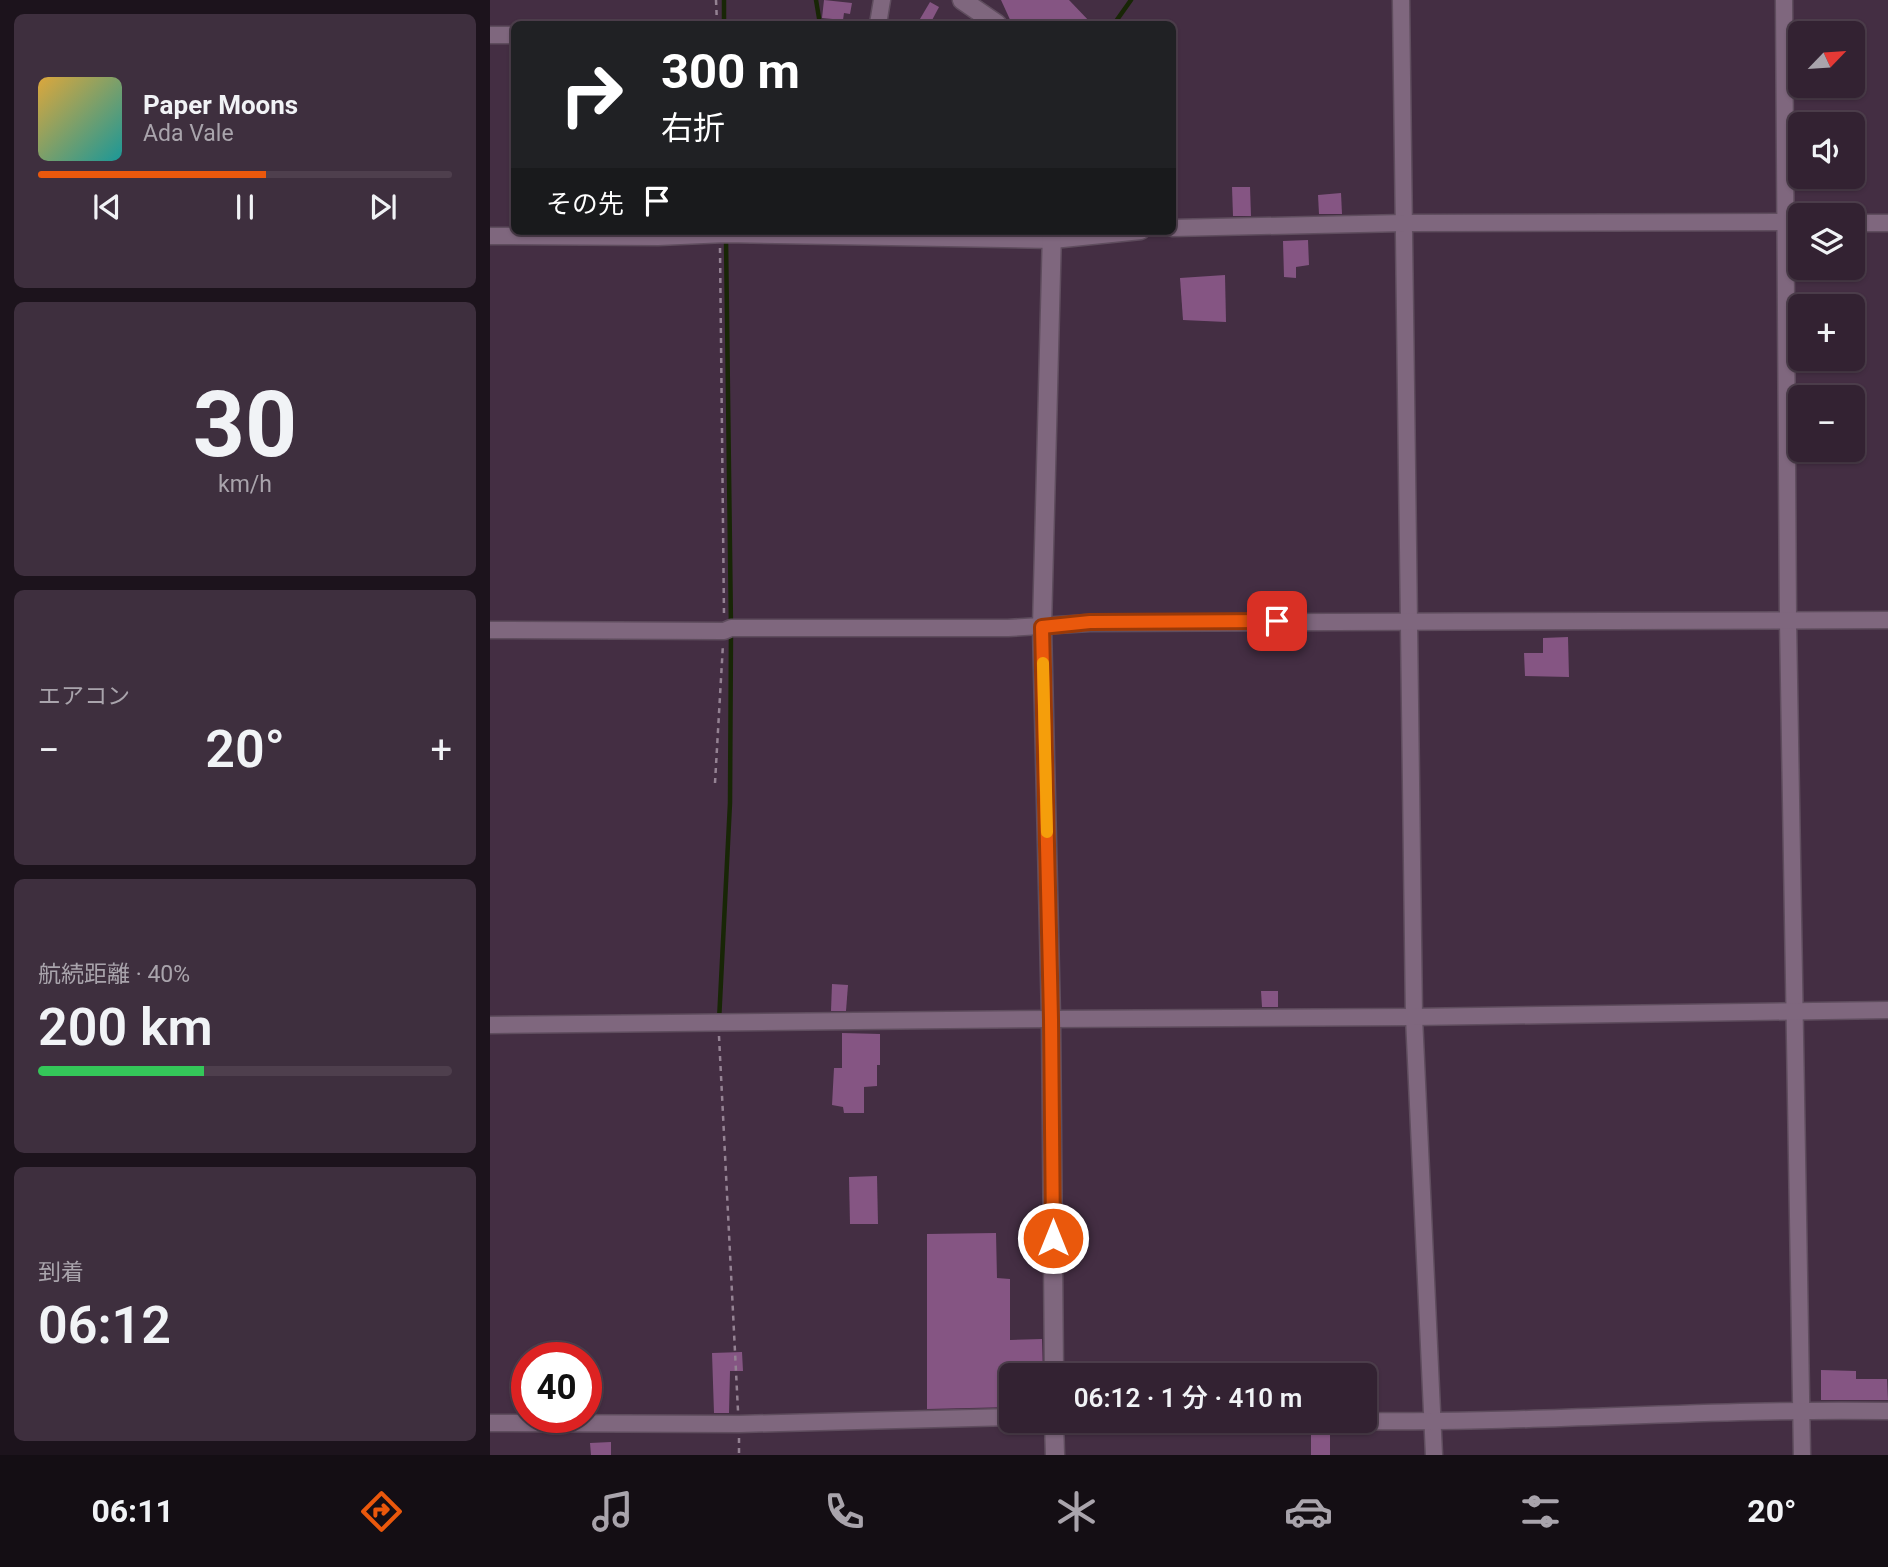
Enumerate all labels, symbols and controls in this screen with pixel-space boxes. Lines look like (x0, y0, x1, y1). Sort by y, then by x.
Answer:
north arrow (1788, 21, 1866, 98)
map controls (1788, 21, 1865, 462)
text: 300 m (661, 43, 800, 100)
icon: right (546, 49, 637, 140)
text: Paper Moons (143, 90, 298, 120)
text: 右折 (661, 109, 725, 147)
button: sound (1788, 112, 1865, 189)
text: Ada Vale (143, 120, 234, 147)
icon: arrive (638, 182, 676, 220)
icon: previous (88, 188, 126, 226)
icon: pause (226, 188, 264, 226)
icon: next (364, 188, 402, 226)
text: その先 (546, 189, 624, 219)
button: layers (1788, 203, 1865, 280)
button: + (1788, 294, 1865, 371)
text: 30 (193, 372, 297, 478)
button: − (1788, 385, 1865, 462)
text: km/h (218, 471, 272, 498)
pin (1247, 591, 1307, 651)
icon: arrive (1258, 602, 1296, 640)
text: エアコン (38, 683, 130, 710)
text: 20° (205, 719, 285, 780)
text: − (38, 728, 60, 772)
text: + (430, 728, 452, 772)
text: 航続距離 · 40% (38, 961, 190, 988)
text: 200 km (38, 997, 213, 1058)
position arrow (1016, 1201, 1090, 1275)
text: 到着 (38, 1259, 84, 1286)
text: 06:12 (38, 1295, 171, 1356)
speed limit sign: 40 (511, 1342, 602, 1433)
text: 06:12 · 1 分 · 410 m (1074, 1383, 1302, 1413)
icon: directions (357, 1487, 406, 1536)
icon: music (588, 1487, 637, 1536)
icon: phone (820, 1487, 869, 1536)
icon: climate (1052, 1487, 1101, 1536)
icon: car (1284, 1487, 1333, 1536)
icon: filters (1516, 1487, 1565, 1536)
text: 06:11 (91, 1492, 174, 1530)
text: 20° (1747, 1492, 1797, 1530)

